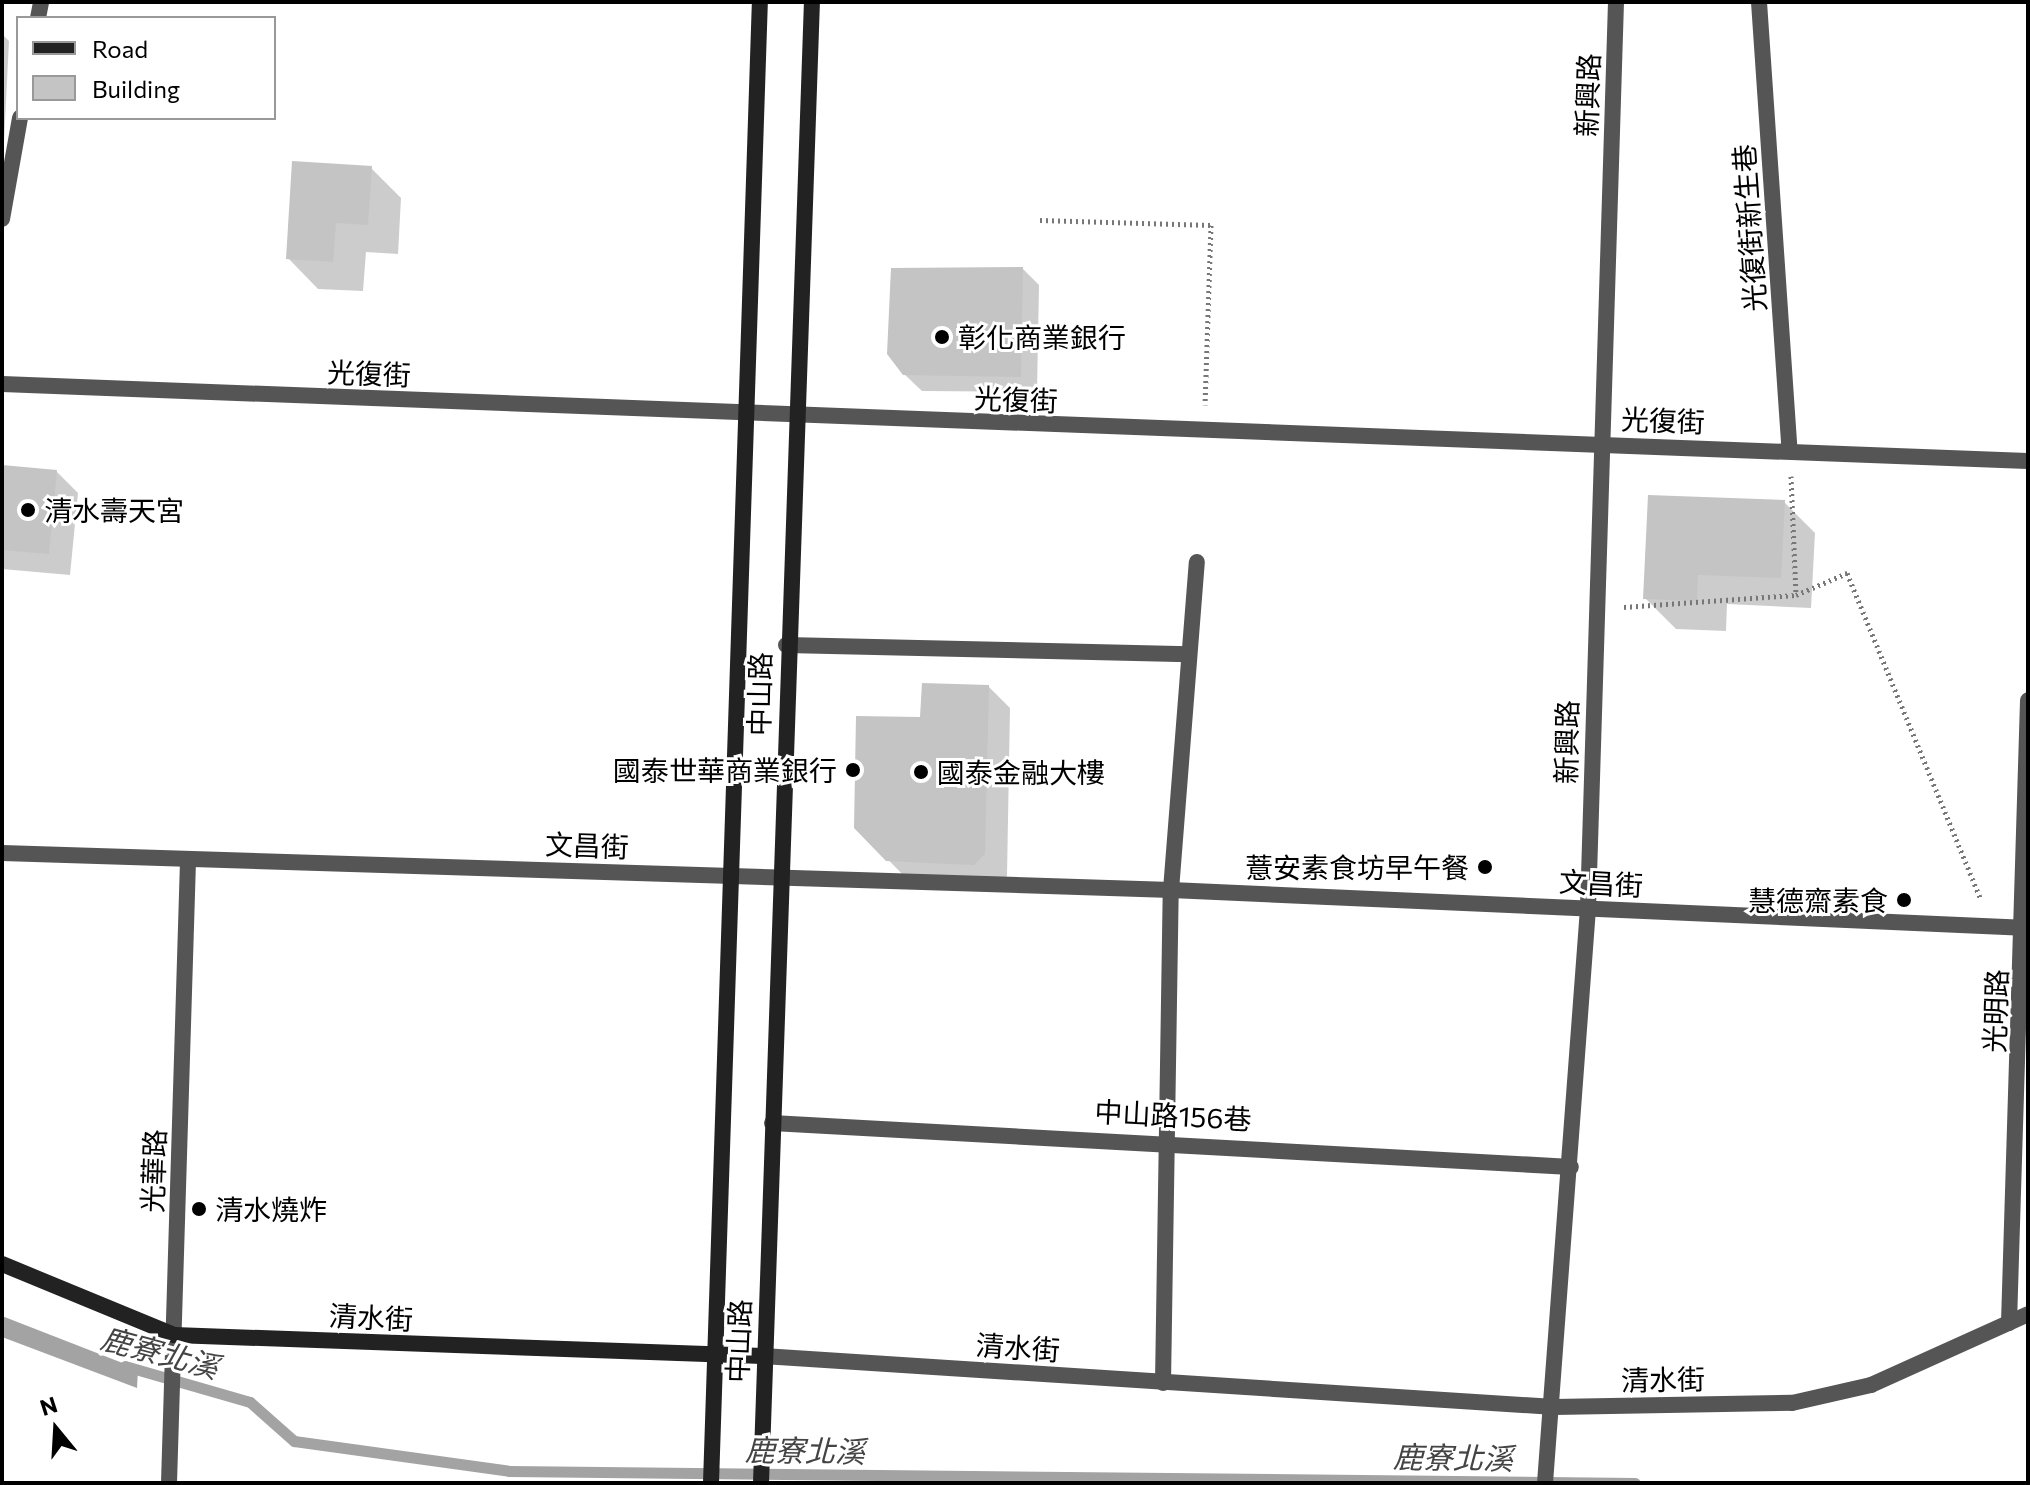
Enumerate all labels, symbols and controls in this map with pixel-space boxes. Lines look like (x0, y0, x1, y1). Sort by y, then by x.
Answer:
legend (16, 16, 276, 120)
text: Road (92, 34, 148, 63)
street label: 新興路 (1569, 52, 1605, 138)
text: Building (92, 74, 180, 103)
street label: 光復街新生巷 (1726, 143, 1772, 313)
place label: 彰化商業銀行 (958, 320, 1126, 354)
marker: 彰化商業銀行 (933, 328, 951, 346)
street label: 光復街 (326, 355, 412, 391)
street label: 光復街 (973, 381, 1059, 417)
street label: 光復街 (1620, 402, 1706, 438)
place label: 清水壽天宮 (44, 493, 184, 527)
marker: 清水壽天宮 (19, 501, 37, 519)
street label: 中山路 (741, 652, 777, 736)
street label: 新興路 (1548, 700, 1584, 784)
place label: 國泰世華商業銀行 (613, 753, 837, 787)
place label: 國泰金融大樓 (937, 755, 1105, 789)
marker: 國泰世華商業銀行 (844, 761, 862, 779)
marker: 國泰金融大樓 (912, 763, 930, 781)
street label: 文昌街 (544, 827, 630, 863)
place label: 薏安素食坊早午餐 (1245, 850, 1469, 884)
marker: 薏安素食坊早午餐 (1476, 858, 1494, 876)
street label: 文昌街 (1558, 864, 1644, 902)
place label: 慧德齋素食 (1748, 883, 1888, 917)
marker: 慧德齋素食 (1895, 891, 1913, 909)
street label: 光明路 (1977, 968, 2013, 1054)
street label: 中山路156巷 (1094, 1094, 1252, 1136)
street label: 光華路 (135, 1128, 171, 1214)
place label: 清水燒炸 (215, 1192, 327, 1226)
marker: 清水燒炸 (190, 1200, 208, 1218)
street label: 清水街 (328, 1298, 414, 1336)
street label: 中山路 (720, 1298, 756, 1384)
water label: 鹿寮北溪 (97, 1319, 223, 1385)
street label: 清水街 (975, 1327, 1061, 1367)
street label: 清水街 (1621, 1361, 1705, 1397)
north arrow (16, 1389, 96, 1469)
text: N (36, 1390, 60, 1421)
water label: 鹿寮北溪 (745, 1431, 865, 1469)
water label: 鹿寮北溪 (1393, 1438, 1513, 1476)

